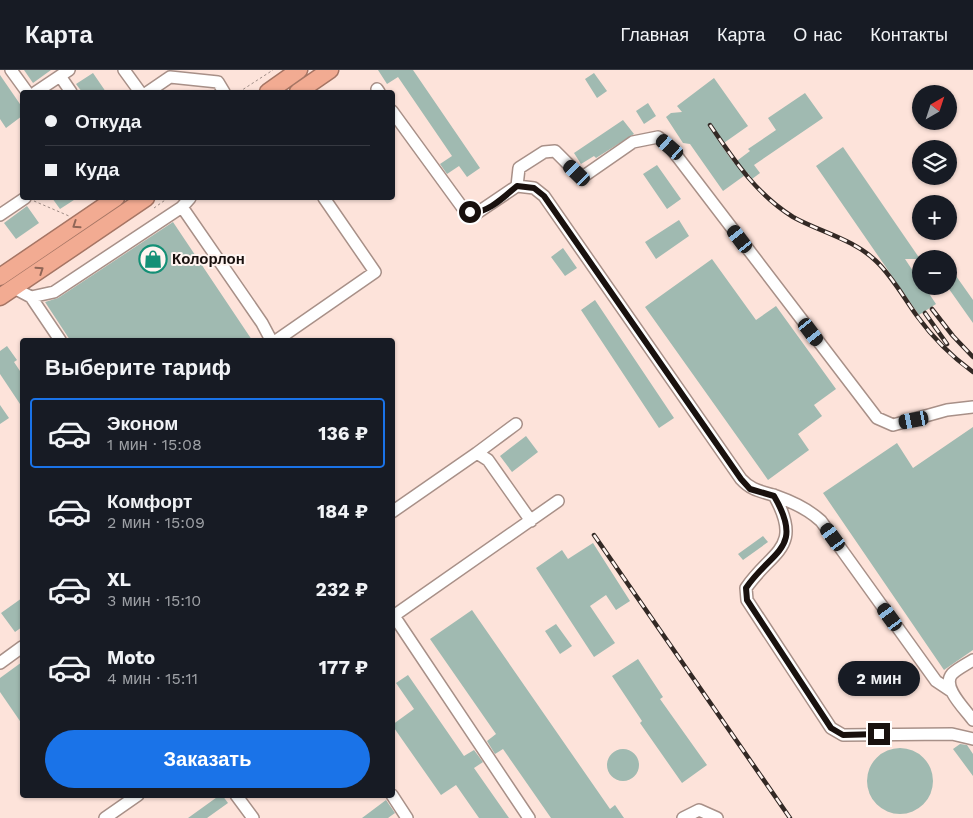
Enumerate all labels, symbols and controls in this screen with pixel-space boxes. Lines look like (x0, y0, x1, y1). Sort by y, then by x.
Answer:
text: Карта (25, 21, 93, 49)
text: Главная (620, 24, 689, 45)
text: Карта (717, 24, 765, 45)
text: О нас (793, 24, 842, 45)
text: Контакты (870, 24, 948, 45)
north arrow (912, 85, 958, 130)
map controls (912, 85, 957, 295)
text: Откуда (75, 110, 141, 133)
car (653, 131, 686, 163)
button: layers (912, 140, 957, 185)
car (560, 157, 593, 189)
text: Куда (75, 158, 119, 181)
button: + (912, 195, 957, 240)
route start (459, 201, 481, 223)
one-way arrow (72, 219, 81, 228)
car (724, 223, 755, 255)
shop icon: Колорлон (138, 244, 168, 274)
place label: Колорлон (172, 250, 245, 268)
button: − (912, 250, 957, 295)
one-way arrow (34, 267, 44, 276)
car (795, 316, 826, 348)
text: Выберите тариф (45, 355, 231, 380)
car (897, 410, 930, 430)
icon: car (47, 411, 92, 456)
text: Эконом (107, 412, 178, 435)
text: 136 ₽ (318, 422, 368, 445)
text: 1 мин · 15:08 (107, 435, 202, 454)
icon: car (47, 489, 92, 534)
text: Комфорт (107, 490, 192, 513)
text: 184 ₽ (317, 500, 368, 523)
text: 2 мин · 15:09 (107, 513, 205, 532)
car (818, 520, 847, 554)
icon: car (47, 567, 92, 612)
text: XL (107, 568, 131, 591)
text: 232 ₽ (316, 578, 368, 601)
text: 3 мин · 15:10 (107, 591, 201, 610)
car (875, 600, 904, 634)
icon: car (47, 645, 92, 690)
text: Moto (107, 646, 155, 669)
text: 177 ₽ (319, 656, 368, 679)
callout: 2 мин (838, 662, 920, 696)
text: 4 мин · 15:11 (107, 669, 198, 688)
text: 2 мин (856, 669, 902, 688)
route end (868, 723, 890, 745)
button: Заказать (45, 730, 370, 788)

